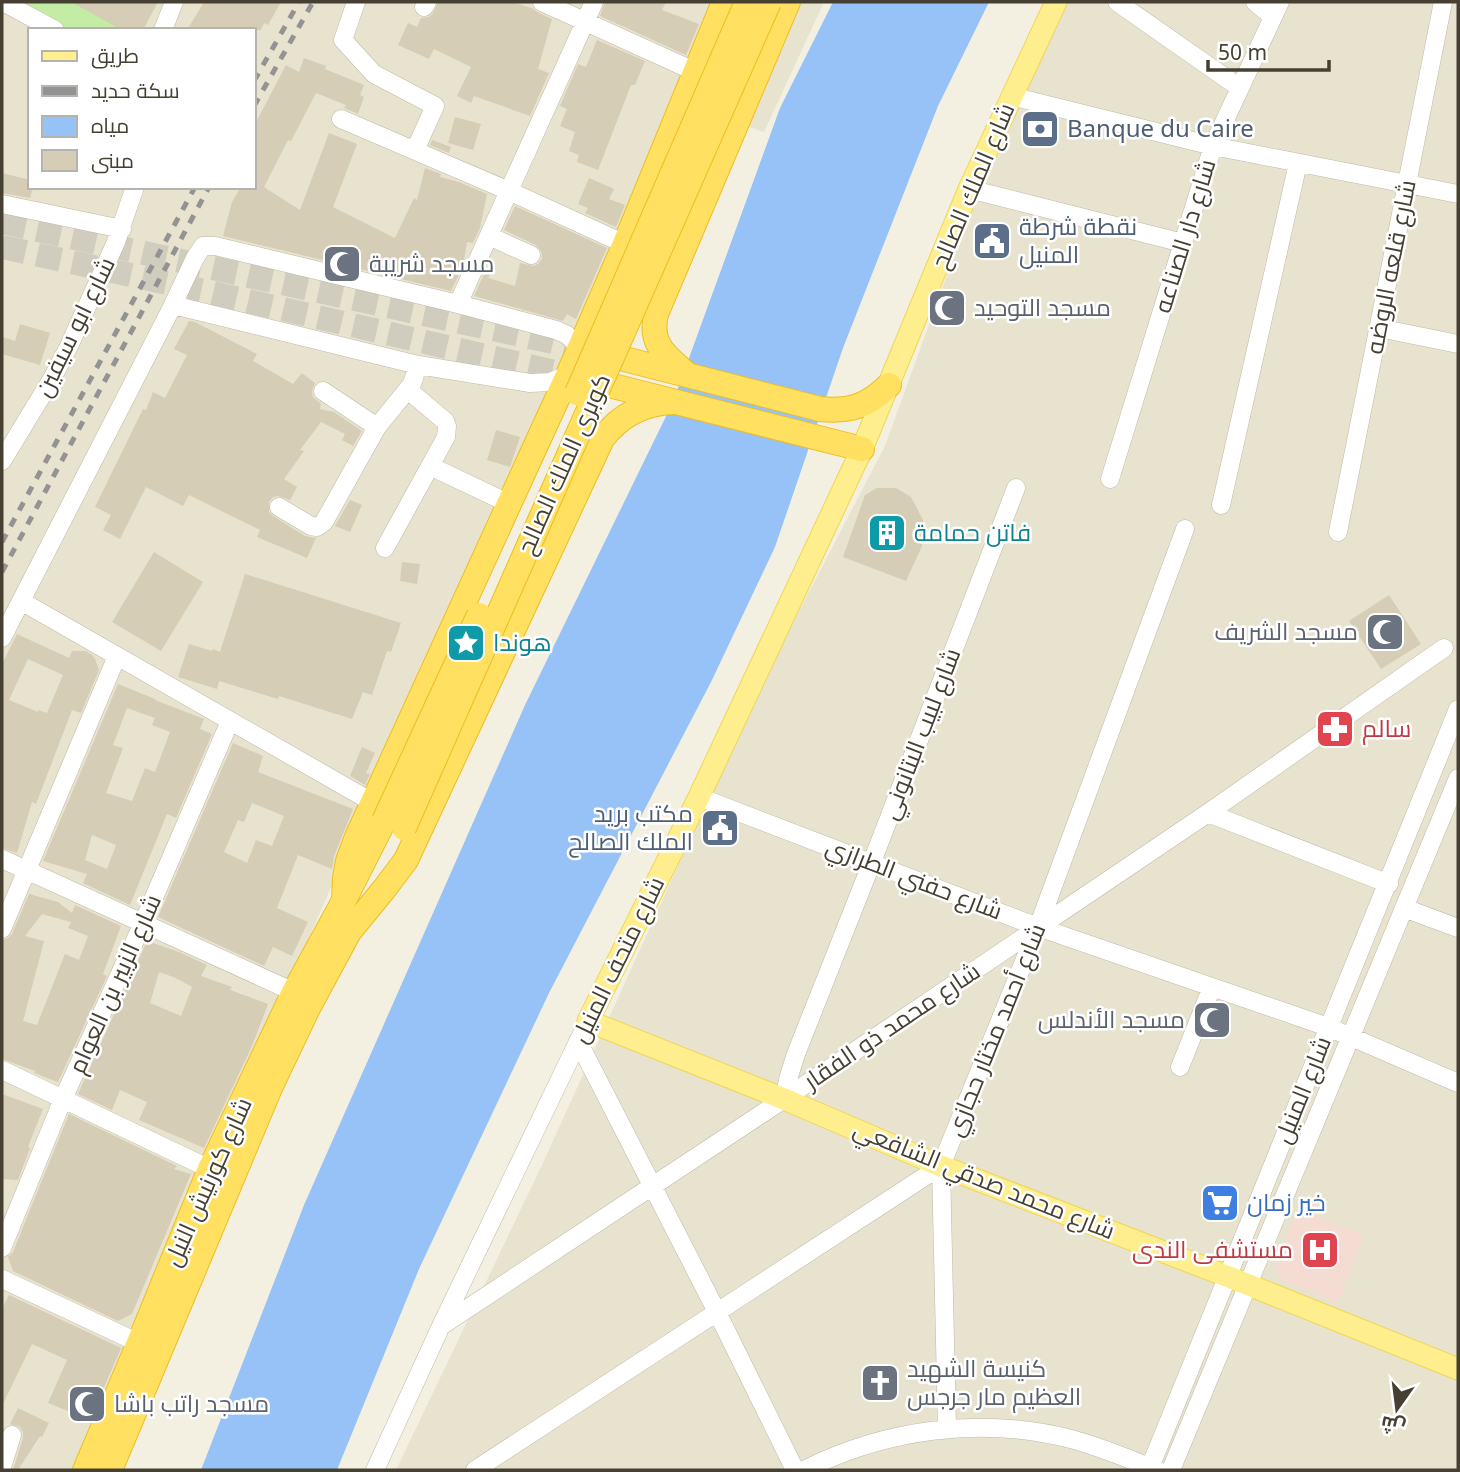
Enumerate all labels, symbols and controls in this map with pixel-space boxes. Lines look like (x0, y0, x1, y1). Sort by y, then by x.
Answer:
legend (28, 28, 256, 189)
scale bar (1208, 28, 1329, 72)
text: 50 m (1218, 38, 1267, 66)
text: طريق (91, 41, 139, 69)
text: سكة حديد (91, 76, 180, 104)
street label: شارع الملك الصالح (922, 97, 1022, 274)
bank icon: Banque du Caire (1019, 108, 1061, 150)
text: مياه (91, 111, 129, 139)
place label: Banque du Caire (1067, 111, 1254, 144)
text: مبنى (91, 146, 134, 174)
street label: شارع دار الصناعه (1145, 155, 1224, 317)
street label: شارع قلعه الروضه (1356, 177, 1424, 357)
place label: نقطة شرطة المنيل (1019, 209, 1137, 270)
public building icon: نقطة شرطة المنيل (971, 220, 1013, 262)
mosque icon: مسجد شريبة (321, 243, 363, 285)
place label: مسجد شريبة (369, 246, 495, 279)
street label: شارع ابو سيفين (26, 251, 123, 402)
mosque icon: مسجد التوحيد (926, 287, 968, 329)
place label: مسجد التوحيد (974, 290, 1111, 323)
street label: كوبرى الملك الصالح (508, 368, 618, 560)
building icon: فاتن حمامة (866, 512, 908, 554)
place label: فاتن حمامة (914, 515, 1031, 548)
mosque icon: مسجد الشريف (1364, 611, 1406, 653)
place label: مسجد الشريف (1214, 614, 1358, 647)
place icon: هوندا (445, 622, 487, 664)
place label: هوندا (493, 625, 552, 658)
street label: شارع لبيب البتانوني (872, 643, 971, 826)
pharmacy icon: سالم (1314, 708, 1356, 750)
place label: سالم (1362, 711, 1411, 745)
place label: مكتب بريد الملك الصالح (568, 796, 693, 858)
public building icon: مكتب بريد الملك الصالح (699, 807, 741, 849)
street label: شارع حفني الطرازي (820, 829, 1008, 930)
street label: شارع متحف المنيل (562, 871, 672, 1049)
street label: شارع الزبير بن العوام (59, 889, 169, 1079)
street label: شارع أحمد مختار حجازي (937, 918, 1055, 1142)
street label: شارع محمد ذو الفقار (795, 954, 986, 1098)
mosque icon: مسجد الأندلس (1191, 999, 1233, 1041)
place label: مسجد الأندلس (1038, 1002, 1185, 1035)
street label: شارع المنيل (1265, 1031, 1339, 1148)
street label: شارع كورنيش النيل (155, 1092, 260, 1271)
street label: شارع محمد صدقي الشافعي (847, 1111, 1120, 1250)
supermarket icon: خير زمان (1199, 1182, 1241, 1224)
place label: خير زمان (1247, 1185, 1326, 1218)
hospital icon: مستشفى الندى (1299, 1229, 1341, 1271)
place label: مستشفى الندى (1132, 1232, 1293, 1265)
place label: كنيسة الشهيد العظيم مار جرجس (907, 1351, 1081, 1413)
church icon: كنيسة الشهيد العظيم مار جرجس (859, 1362, 901, 1404)
north arrow (1362, 1374, 1432, 1444)
mosque icon: مسجد راتب باشا (66, 1383, 108, 1425)
place label: مسجد راتب باشا (114, 1386, 269, 1419)
text: ش (1378, 1410, 1408, 1441)

